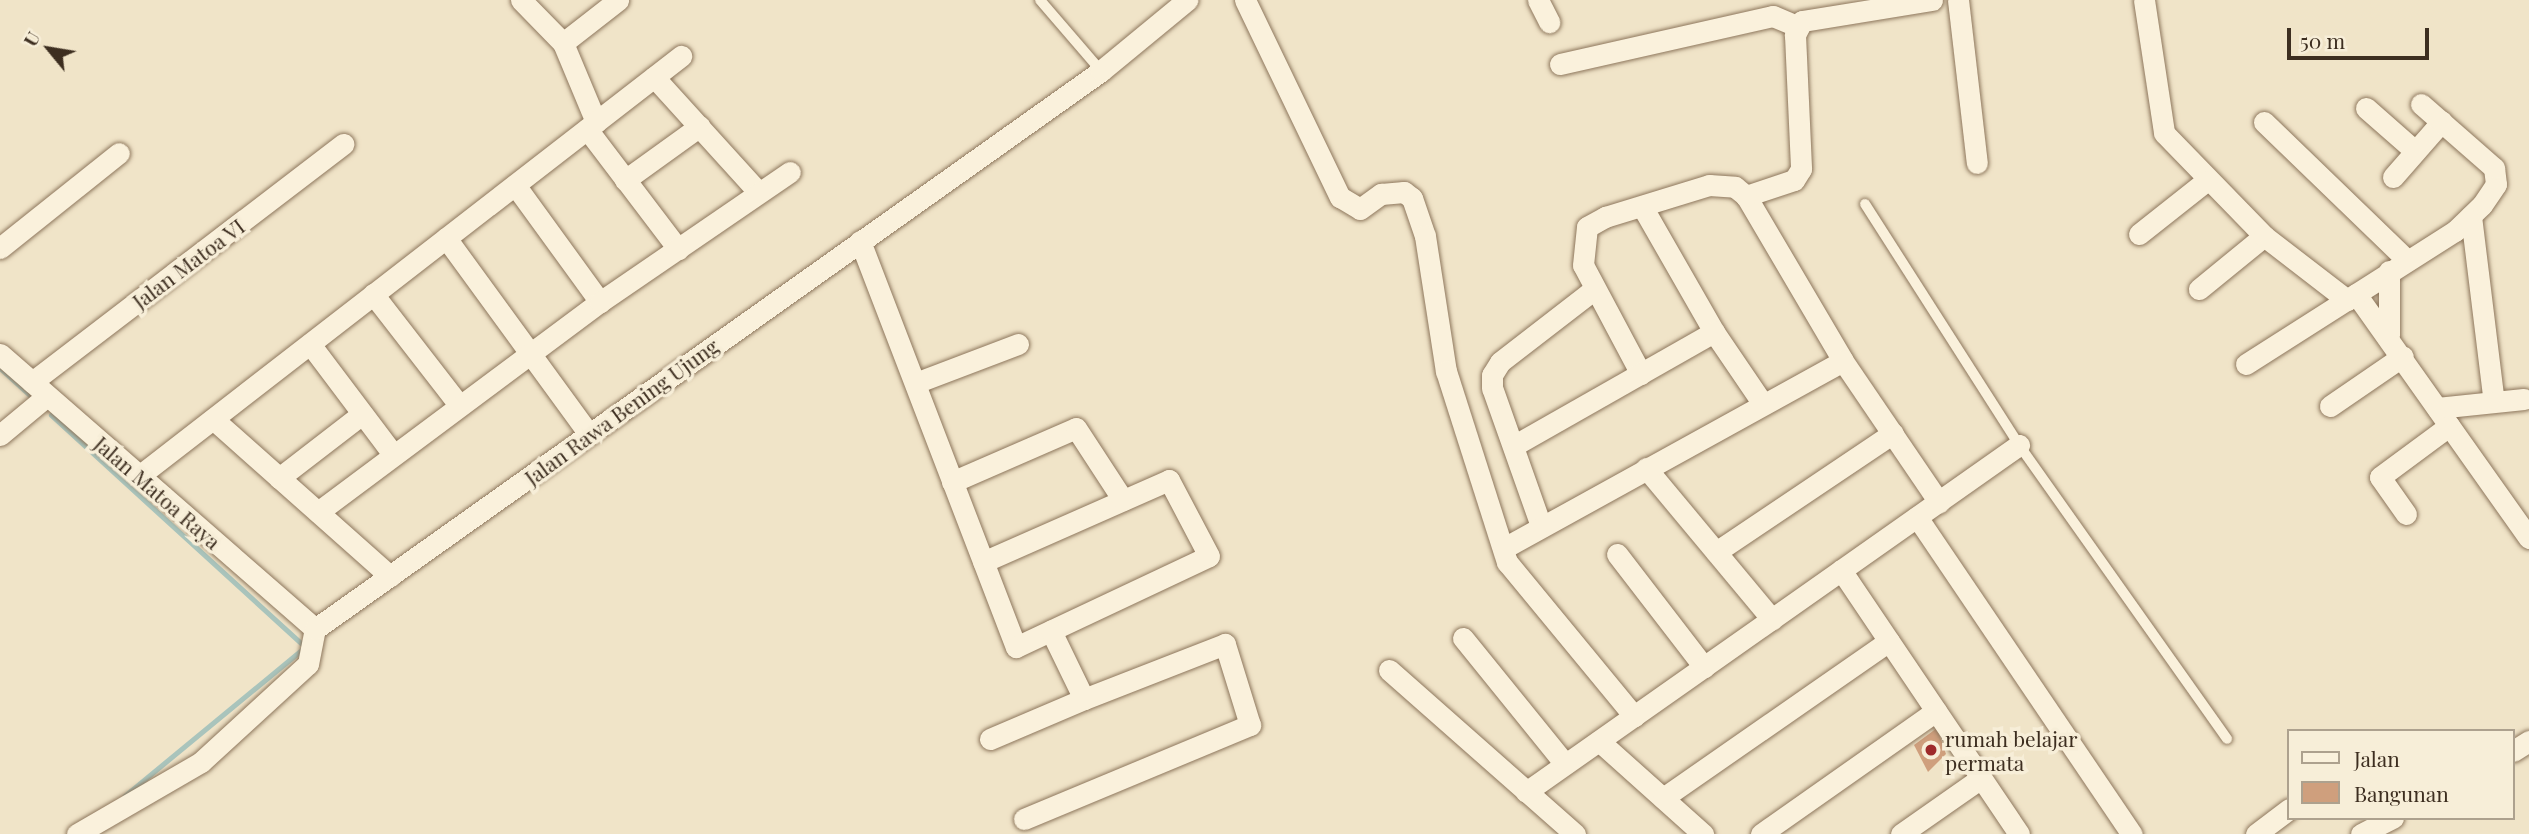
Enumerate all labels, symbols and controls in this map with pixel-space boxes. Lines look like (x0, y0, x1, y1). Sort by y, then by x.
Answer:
north arrow (14, 14, 84, 84)
scale bar (2291, 14, 2433, 58)
text: U (16, 26, 45, 51)
text: 50 m (2300, 26, 2345, 54)
street label: Jalan Matoa VI (127, 212, 249, 314)
street label: Jalan Rawa Bening Ujung (519, 332, 723, 490)
street label: Jalan Matoa Raya (90, 430, 226, 554)
place label: rumah belajar permata (1945, 725, 2078, 775)
legend (2288, 729, 2515, 820)
marker: rumah belajar permata (1923, 742, 1939, 758)
text: Jalan (2354, 744, 2400, 772)
text: Bangunan (2354, 779, 2449, 807)

